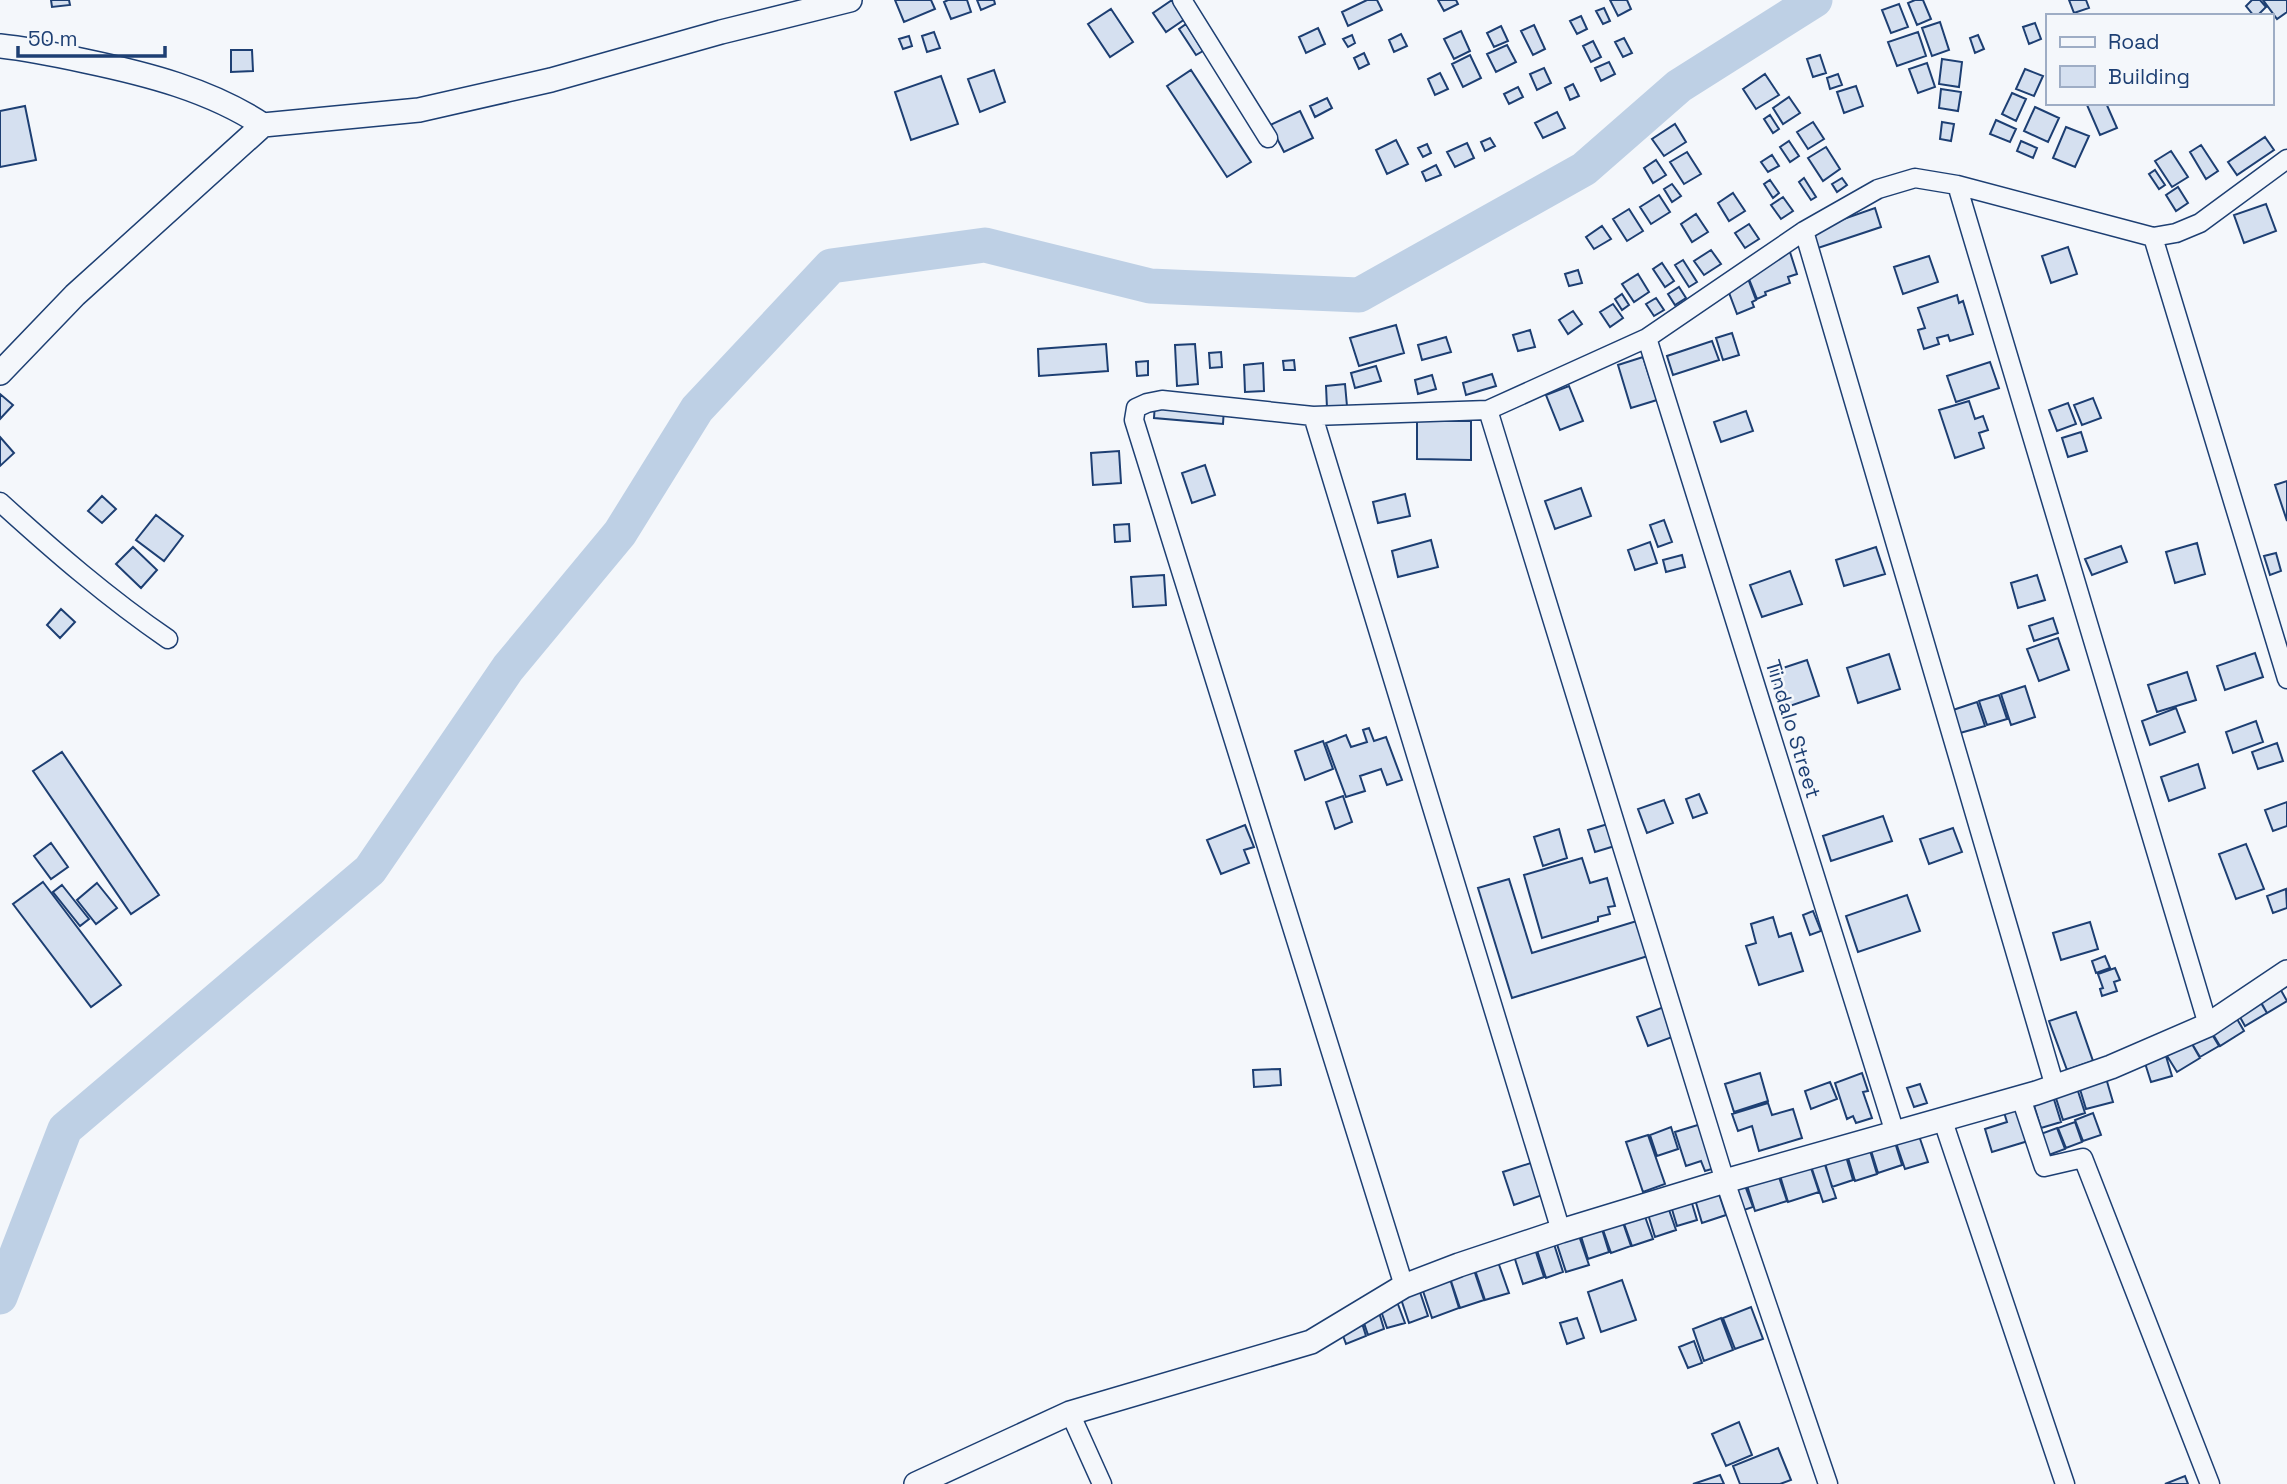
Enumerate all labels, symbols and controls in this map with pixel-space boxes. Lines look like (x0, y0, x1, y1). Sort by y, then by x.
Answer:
scale bar (18, 14, 164, 58)
legend (2046, 14, 2273, 105)
text: 50 m (28, 25, 78, 52)
text: Road (2108, 28, 2160, 55)
text: Building (2108, 63, 2190, 90)
street label: Tindalo Street (1760, 656, 1827, 801)

